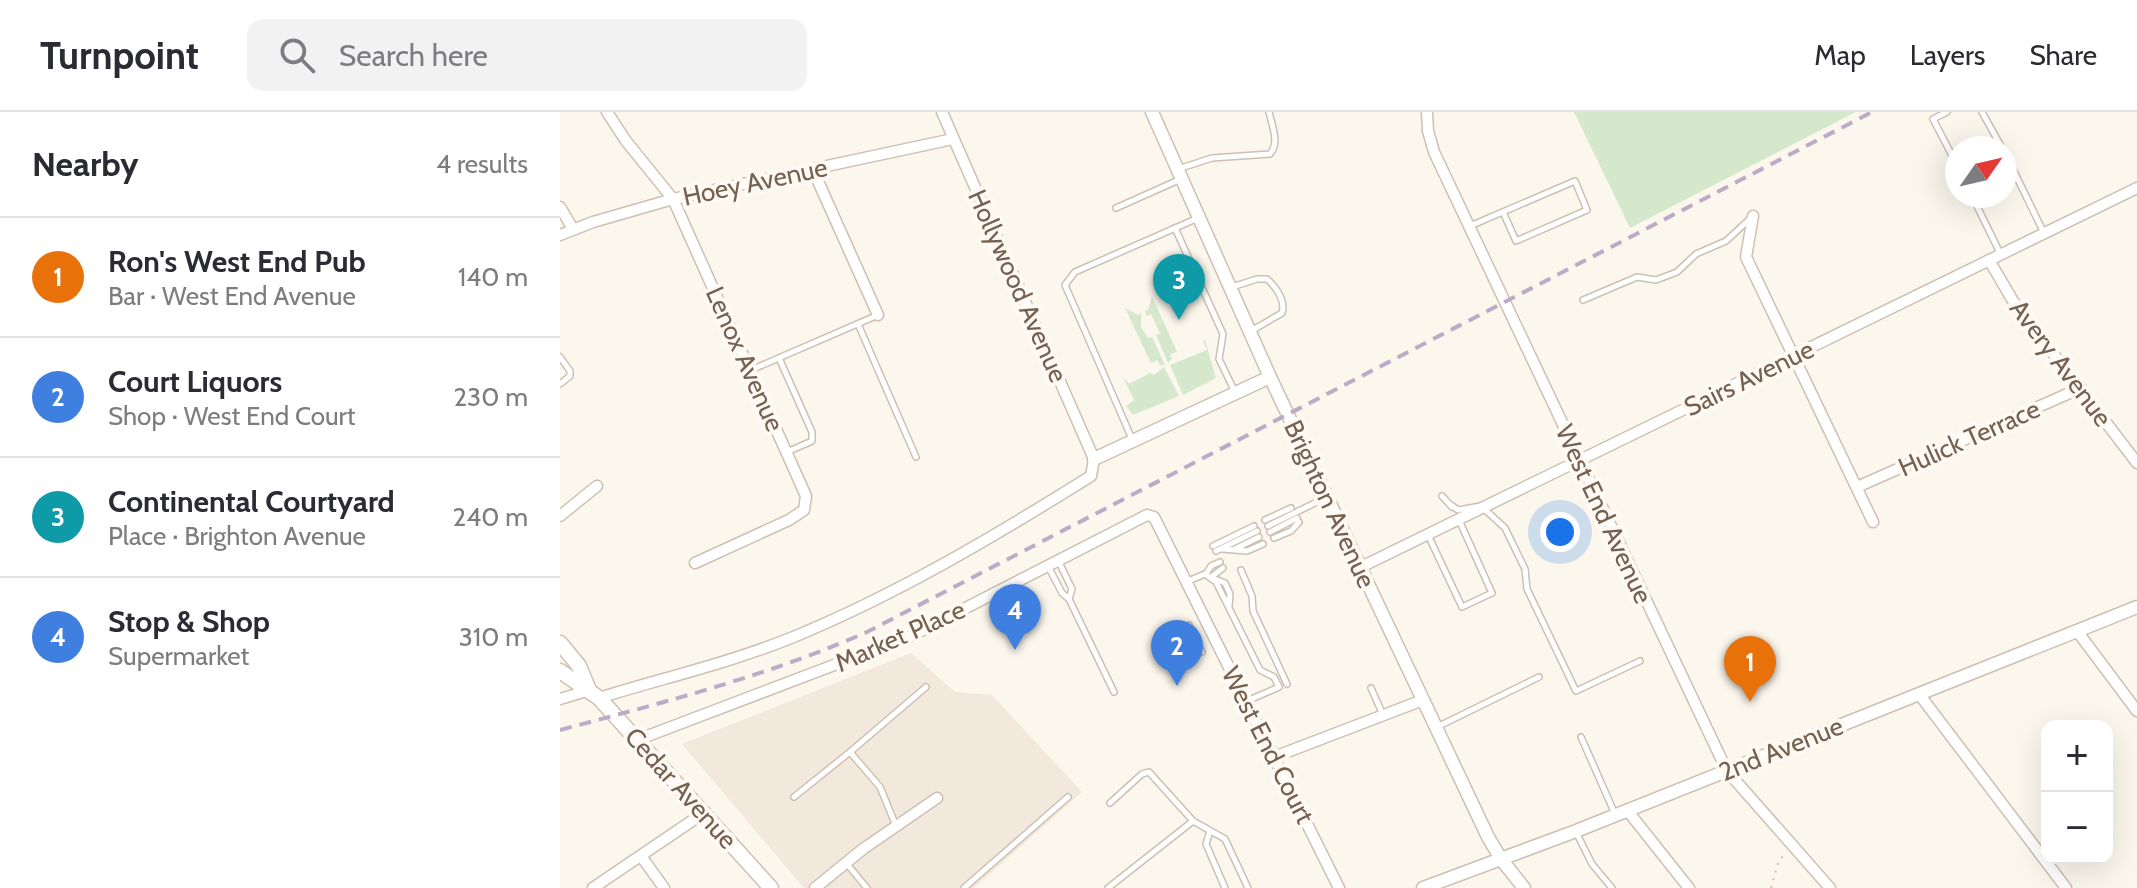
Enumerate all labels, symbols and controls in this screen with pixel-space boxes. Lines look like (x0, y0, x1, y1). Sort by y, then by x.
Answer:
search box (247, 19, 807, 91)
text: Turnpoint (40, 32, 199, 79)
icon: search (275, 33, 319, 77)
text: Search here (339, 37, 488, 74)
text: Map (1814, 38, 1866, 72)
text: Layers (1910, 38, 1985, 72)
text: Share (2029, 38, 2097, 72)
north arrow (1945, 136, 2017, 208)
text: Nearby (32, 143, 139, 185)
text: 4 results (436, 148, 528, 180)
street label: Hoey Avenue (680, 151, 830, 213)
street label: Hollywood Avenue (961, 185, 1075, 387)
text: Ron's West End Pub (108, 243, 366, 280)
pin: 3 (1153, 254, 1205, 320)
text: 1 (53, 261, 63, 293)
text: 140 m (458, 261, 528, 293)
text: Bar · West End Avenue (108, 280, 356, 312)
street label: Lenox Avenue (699, 282, 791, 436)
street label: Avery Avenue (2003, 293, 2119, 433)
street label: Sairs Avenue (1679, 333, 1819, 423)
text: Court Liquors (108, 363, 282, 400)
text: 2 (51, 381, 65, 413)
text: 230 m (454, 381, 528, 413)
street label: Hulick Terrace (1893, 393, 2045, 483)
text: Shop · West End Court (108, 400, 356, 432)
street label: Brighton Avenue (1277, 415, 1383, 593)
street label: West End Avenue (1549, 419, 1659, 609)
text: Continental Courtyard (108, 483, 395, 520)
text: 3 (51, 501, 65, 533)
text: 240 m (453, 501, 528, 533)
your location (1540, 512, 1580, 552)
text: Place · Brighton Avenue (108, 520, 366, 552)
pin: 4 (989, 584, 1041, 650)
street label: Market Place (830, 593, 970, 679)
text: Stop & Shop (108, 603, 270, 640)
pin: 2 (1151, 620, 1203, 686)
text: 4 (50, 621, 66, 653)
text: 310 m (459, 621, 528, 653)
pin: 1 (1724, 636, 1776, 702)
text: Supermarket (108, 640, 249, 672)
street label: West End Court (1215, 661, 1321, 829)
street label: 2nd Avenue (1714, 710, 1848, 788)
map controls (2041, 720, 2113, 864)
button: + (2041, 720, 2113, 792)
street label: Cedar Avenue (618, 721, 744, 855)
button: − (2041, 792, 2113, 864)

